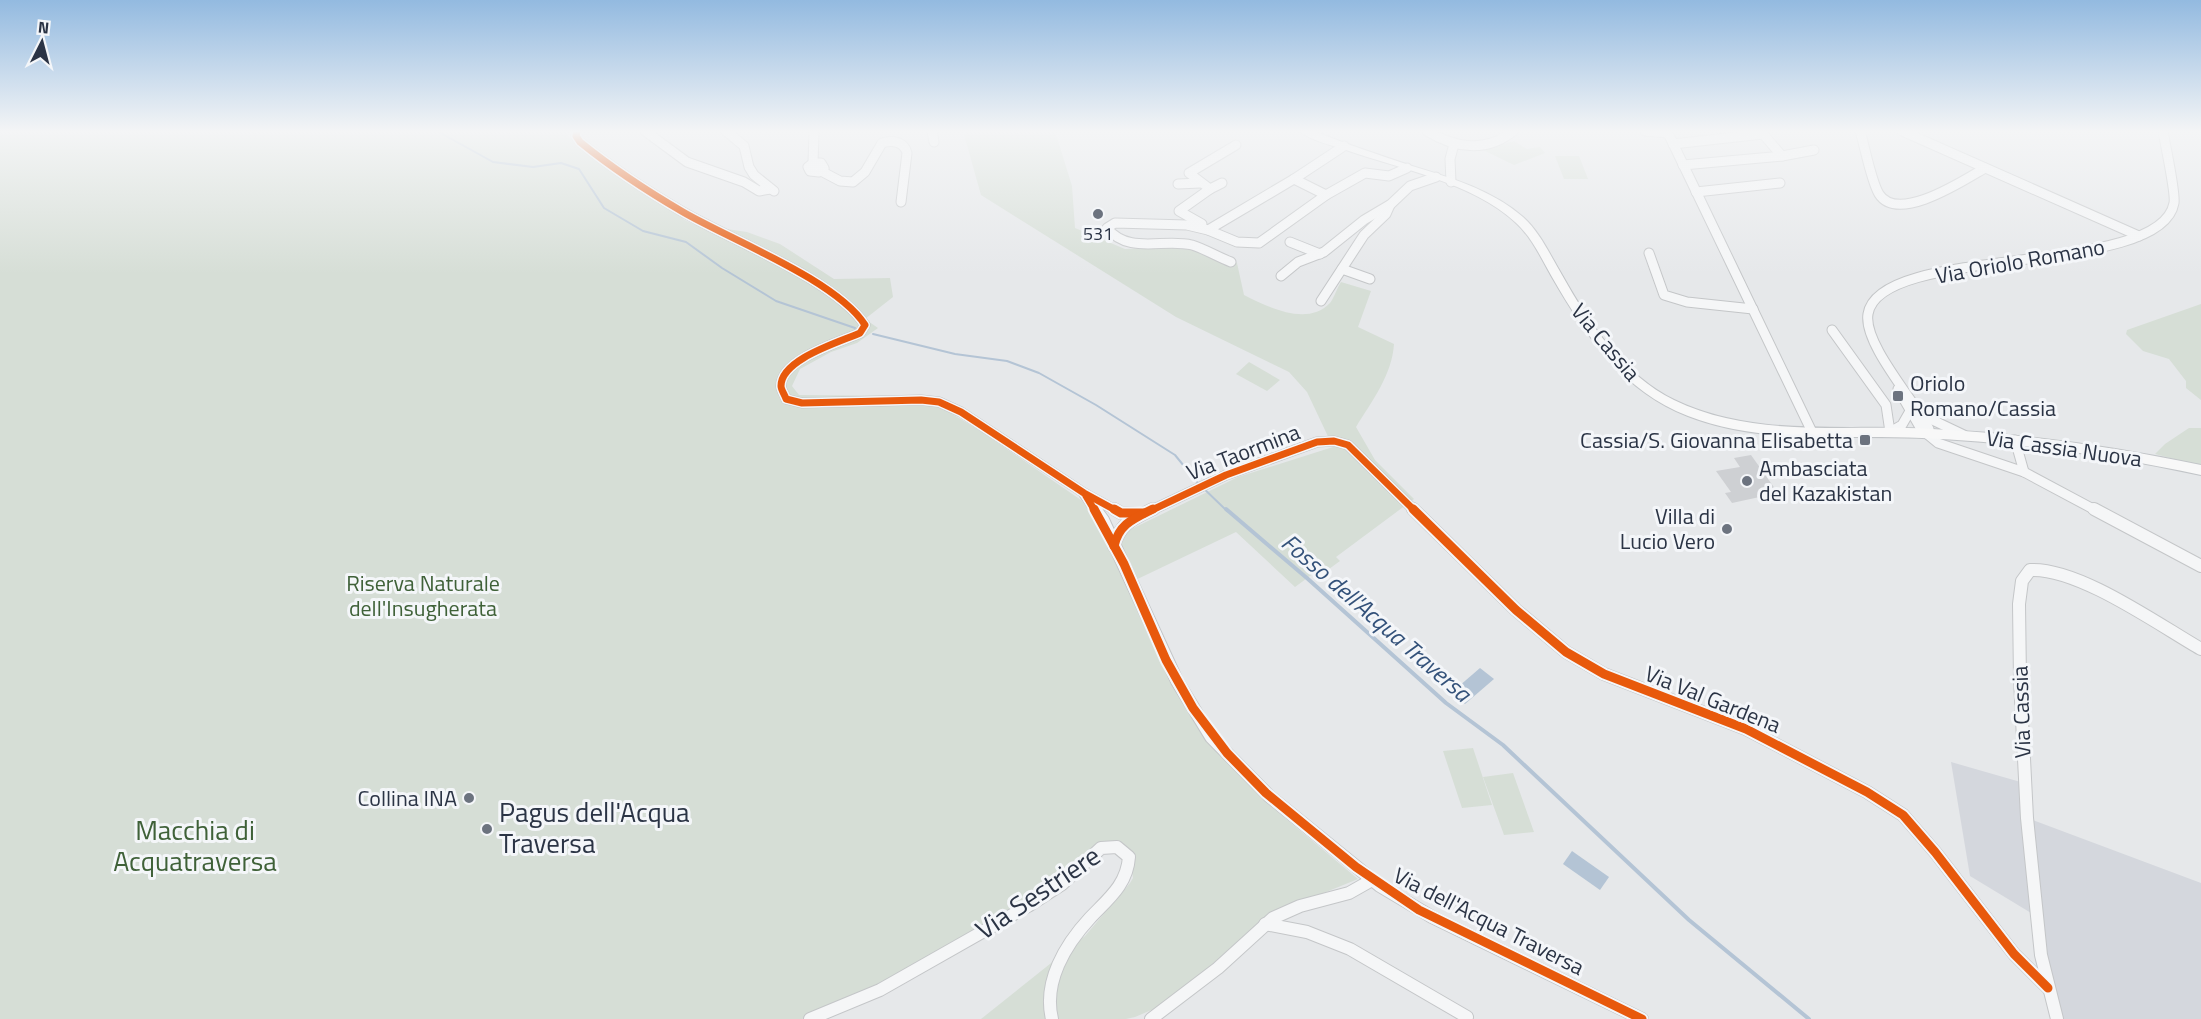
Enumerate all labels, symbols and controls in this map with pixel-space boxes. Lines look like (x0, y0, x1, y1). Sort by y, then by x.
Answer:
north arrow (12, 12, 72, 72)
text: N (37, 15, 50, 40)
marker: 531 (1091, 207, 1105, 221)
place label: 531 (1083, 220, 1113, 247)
street label: Via Oriolo Romano (1933, 229, 2107, 293)
street label: Via Cassia (1563, 296, 1649, 388)
place label: Oriolo Romano/Cassia (1910, 366, 2056, 425)
marker: Oriolo Romano/Cassia (1891, 389, 1905, 403)
street label: Via Taormina (1181, 415, 1305, 489)
street label: Via Cassia Nuova (1984, 420, 2144, 476)
place label: Cassia/S. Giovanna Elisabetta (1580, 423, 1853, 457)
marker: Cassia/S. Giovanna Elisabetta (1858, 433, 1872, 447)
place label: Ambasciata del Kazakistan (1759, 451, 1892, 510)
marker: Ambasciata del Kazakistan (1740, 474, 1754, 488)
place label: Villa di Lucio Vero (1620, 499, 1715, 558)
marker: Villa di Lucio Vero (1720, 522, 1734, 536)
water label: Fosso dell'Acqua Traversa (1274, 525, 1481, 711)
park label: Riserva Naturale dell'Insugherata (346, 566, 500, 625)
street label: Via Val Gardena (1640, 656, 1786, 742)
street label: Via Cassia (2002, 665, 2040, 759)
place label: Collina INA (358, 781, 457, 815)
marker: Collina INA (462, 791, 476, 805)
place label: Pagus dell'Acqua Traversa (499, 791, 690, 863)
park label: Macchia di Acquatraversa (113, 809, 277, 881)
marker: Pagus dell'Acqua Traversa (480, 822, 494, 836)
street label: Via Sestriere (966, 835, 1108, 949)
street label: Via dell'Acqua Traversa (1388, 858, 1590, 984)

